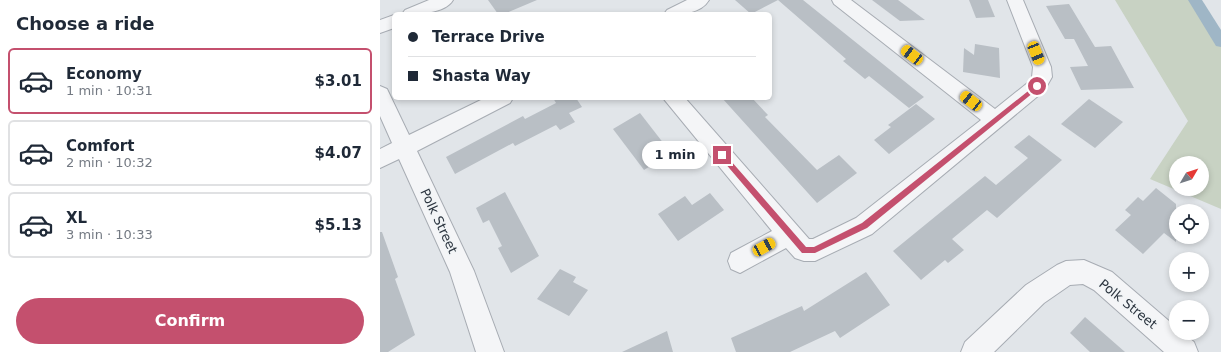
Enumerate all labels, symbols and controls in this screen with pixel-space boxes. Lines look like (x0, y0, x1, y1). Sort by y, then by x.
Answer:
text: Choose a ride (16, 13, 155, 34)
text: Terrace Drive (432, 28, 545, 46)
car (1026, 40, 1046, 66)
car (899, 43, 925, 67)
icon: car (18, 63, 54, 99)
text: Economy (66, 65, 142, 83)
text: Shasta Way (432, 67, 531, 85)
text: $3.01 (315, 72, 362, 90)
route start (1028, 77, 1046, 95)
text: 1 min · 10:31 (66, 83, 153, 98)
car (958, 89, 984, 113)
icon: car (18, 135, 54, 171)
text: Comfort (66, 137, 134, 155)
callout: 1 min (642, 141, 708, 169)
text: $4.07 (315, 144, 362, 162)
route end (713, 146, 731, 164)
text: 1 min (655, 147, 695, 162)
text: 2 min · 10:32 (66, 155, 153, 170)
north arrow (1169, 156, 1209, 196)
map controls (1169, 156, 1209, 340)
street label: Polk Street (417, 186, 461, 256)
button: locate (1169, 204, 1209, 244)
icon: car (18, 207, 54, 243)
text: XL (66, 209, 87, 227)
text: $5.13 (315, 216, 362, 234)
text: 3 min · 10:33 (66, 227, 153, 242)
car (751, 236, 777, 258)
button: + (1169, 252, 1209, 292)
street label: Polk Street (1096, 276, 1160, 332)
button: Confirm (16, 298, 364, 344)
button: − (1169, 300, 1209, 340)

